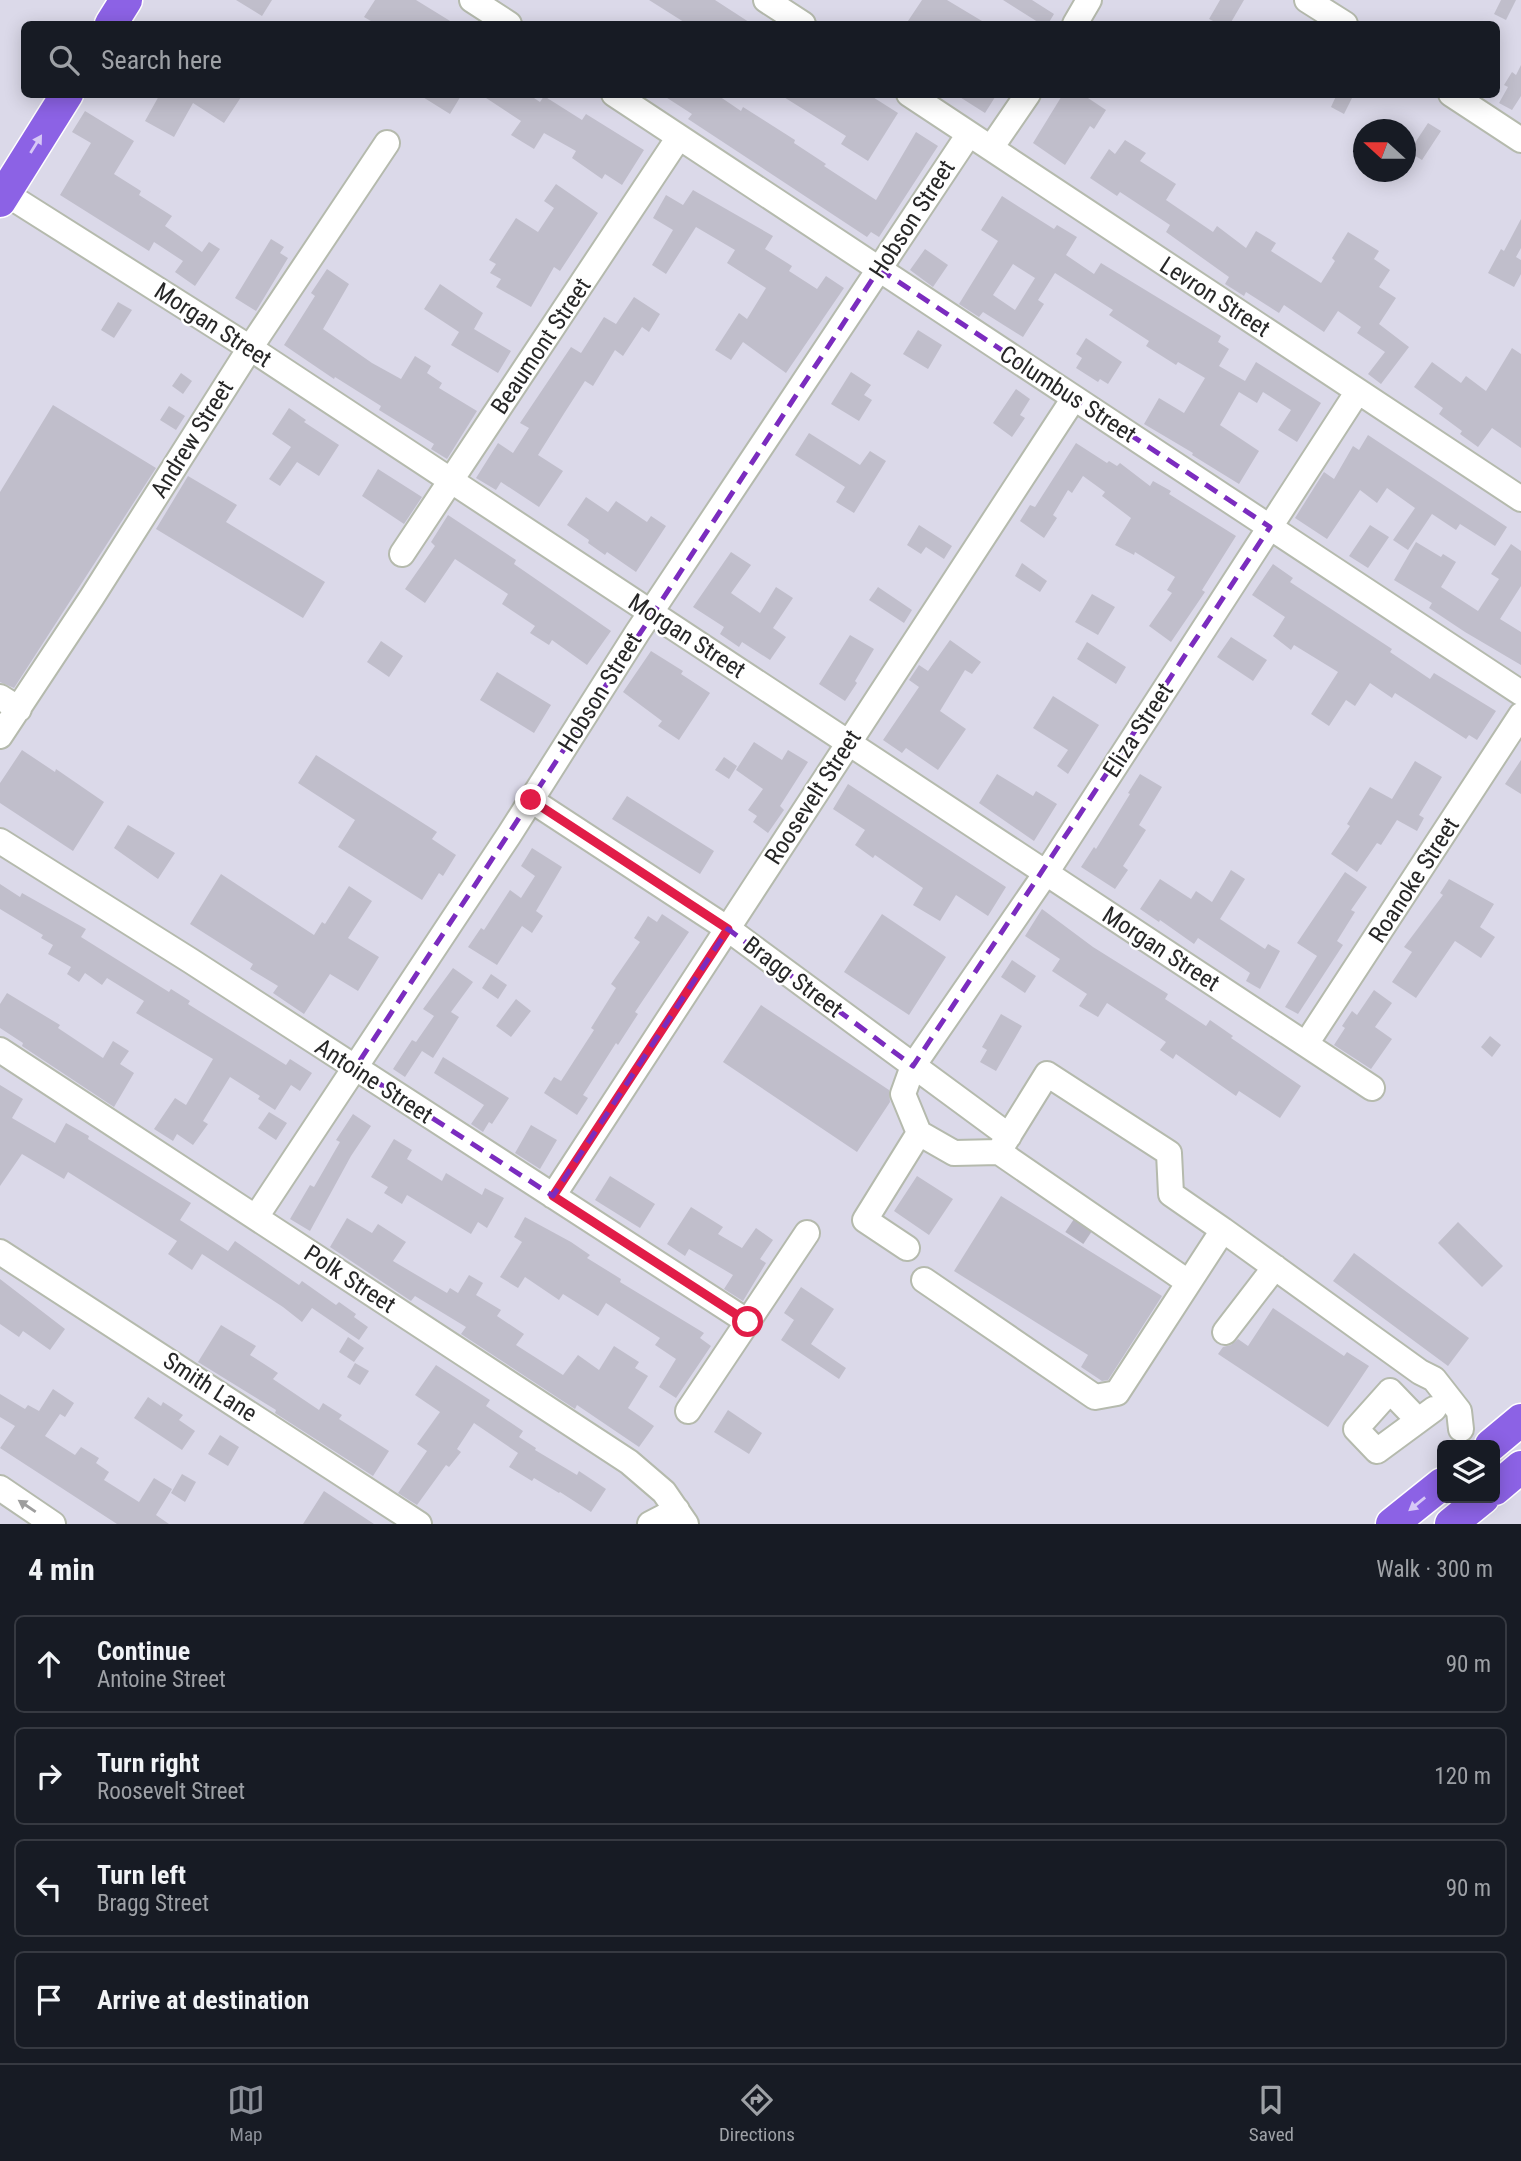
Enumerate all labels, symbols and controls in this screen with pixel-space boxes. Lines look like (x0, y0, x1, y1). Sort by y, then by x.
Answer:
search box (21, 21, 1500, 98)
icon: search (45, 41, 83, 79)
text: Search here (101, 45, 222, 75)
north arrow (1353, 119, 1416, 182)
one-way arrow (30, 134, 43, 154)
street label: Hobson Street (863, 155, 961, 283)
street label: Levron Street (1155, 251, 1275, 343)
street label: Beaumont Street (485, 273, 597, 419)
street label: Morgan Street (149, 277, 277, 373)
street label: Columbus Street (995, 340, 1141, 448)
street label: Andrew Street (145, 375, 239, 503)
street label: Morgan Street (623, 588, 751, 684)
street label: Hobson Street (552, 627, 648, 757)
street label: Eliza Street (1097, 678, 1179, 782)
street label: Roosevelt Street (759, 725, 867, 869)
route end (515, 784, 546, 815)
street label: Roanoke Street (1363, 812, 1465, 948)
street label: Morgan Street (1097, 901, 1225, 997)
street label: Bragg Street (738, 931, 848, 1023)
street label: Antoine Street (310, 1033, 438, 1129)
street label: Polk Street (299, 1239, 401, 1319)
route start (732, 1306, 763, 1337)
street label: Smith Lane (158, 1346, 262, 1428)
map controls (1437, 1440, 1500, 1503)
button: layers (1437, 1440, 1500, 1503)
one-way arrow (1409, 1496, 1426, 1511)
one-way arrow (18, 1499, 36, 1513)
text: 4 min (28, 1552, 95, 1587)
text: Walk · 300 m (1376, 1556, 1493, 1583)
text: Continue (97, 1636, 190, 1666)
icon: ahead (30, 1645, 68, 1683)
text: 90 m (1446, 1651, 1491, 1678)
text: Antoine Street (97, 1666, 226, 1693)
text: Turn right (97, 1748, 199, 1778)
icon: right (30, 1757, 68, 1795)
text: 120 m (1434, 1763, 1491, 1790)
text: Roosevelt Street (97, 1778, 245, 1805)
text: Turn left (97, 1860, 186, 1890)
icon: left (30, 1869, 68, 1907)
text: 90 m (1446, 1875, 1491, 1902)
text: Bragg Street (97, 1890, 209, 1917)
icon: arrive (30, 1981, 68, 2019)
text: Arrive at destination (97, 1985, 309, 2015)
tab: Map (227, 2081, 265, 2146)
tab: Directions (719, 2081, 795, 2146)
tab: Saved (1249, 2081, 1294, 2146)

